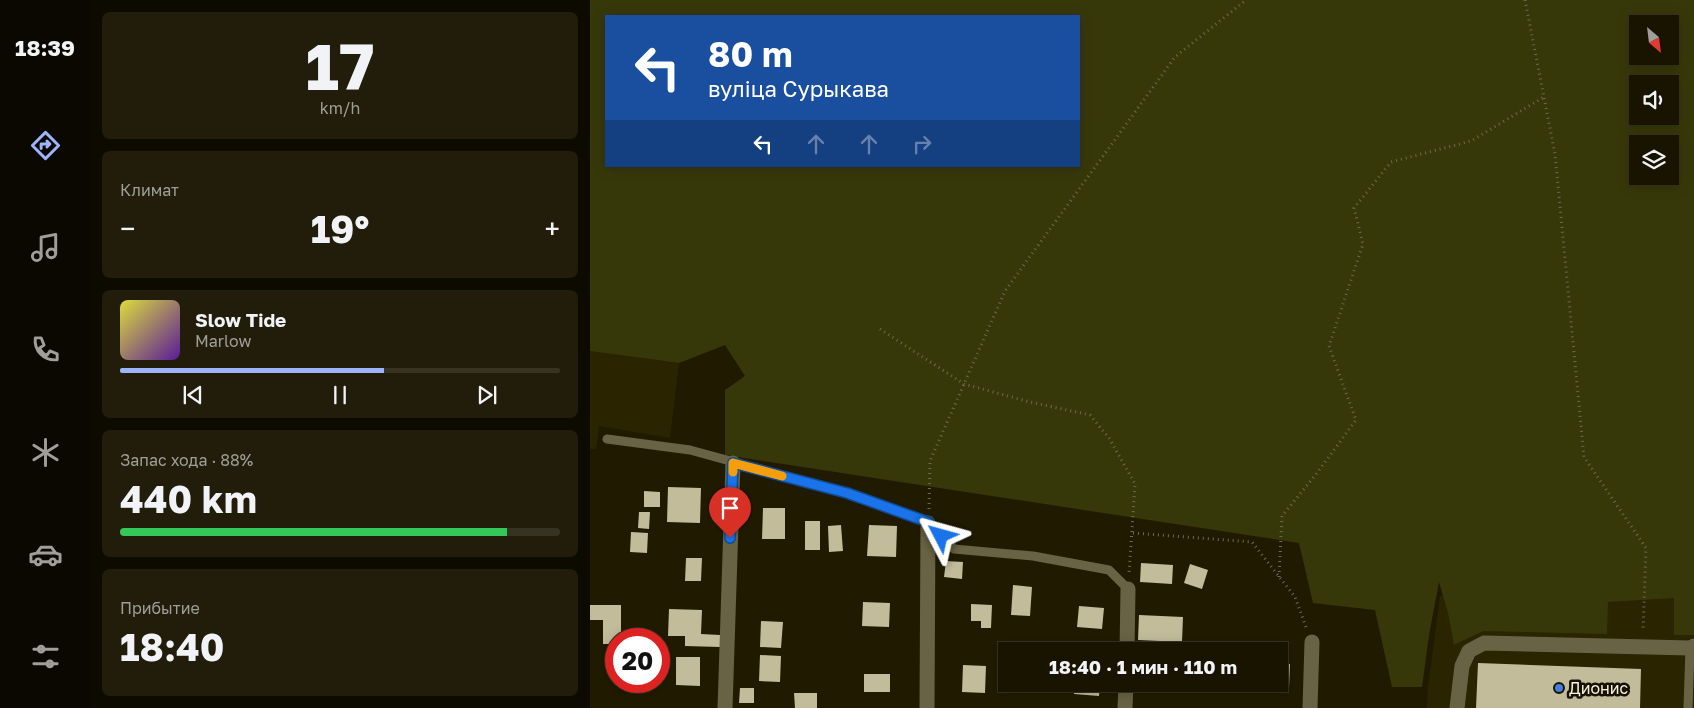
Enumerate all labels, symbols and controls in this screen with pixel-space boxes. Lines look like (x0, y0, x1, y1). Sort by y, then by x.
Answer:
north arrow (1629, 15, 1679, 65)
map controls (1629, 15, 1679, 185)
text: 17 (306, 26, 374, 104)
text: 80 m (708, 33, 793, 75)
text: 18:39 (15, 34, 75, 61)
icon: left (625, 35, 690, 100)
text: вуліца Сурыкава (708, 75, 889, 102)
button: sound (1629, 75, 1679, 125)
text: km/h (320, 98, 360, 118)
icon: directions (28, 128, 63, 163)
icon: left (749, 130, 777, 158)
icon: ahead (802, 130, 830, 158)
icon: ahead (855, 130, 883, 158)
icon: right (908, 130, 936, 158)
button: layers (1629, 135, 1679, 185)
text: Климат (120, 180, 179, 200)
text: 19° (311, 206, 369, 251)
text: − (120, 212, 135, 245)
text: + (545, 212, 560, 245)
icon: music (28, 230, 63, 265)
text: Slow Tide (195, 308, 286, 331)
text: Marlow (195, 331, 251, 351)
icon: phone (28, 332, 63, 367)
icon: previous (179, 381, 207, 409)
icon: pause (326, 381, 354, 409)
icon: next (473, 381, 501, 409)
icon: climate (28, 435, 63, 470)
text: Запас хода · 88% (120, 450, 253, 470)
text: 440 km (120, 476, 257, 521)
pin (709, 487, 751, 538)
icon: arrive (716, 494, 744, 522)
position arrow (914, 509, 966, 561)
icon: car (28, 537, 63, 572)
text: Прибытие (120, 598, 200, 618)
text: 18:40 (120, 624, 225, 669)
speed limit sign: 20 (605, 628, 670, 693)
icon: filters (28, 639, 63, 674)
text: 18:40 · 1 мин · 110 m (1049, 655, 1237, 678)
place label: Дионис (1569, 678, 1629, 698)
marker: Дионис (1553, 682, 1565, 694)

